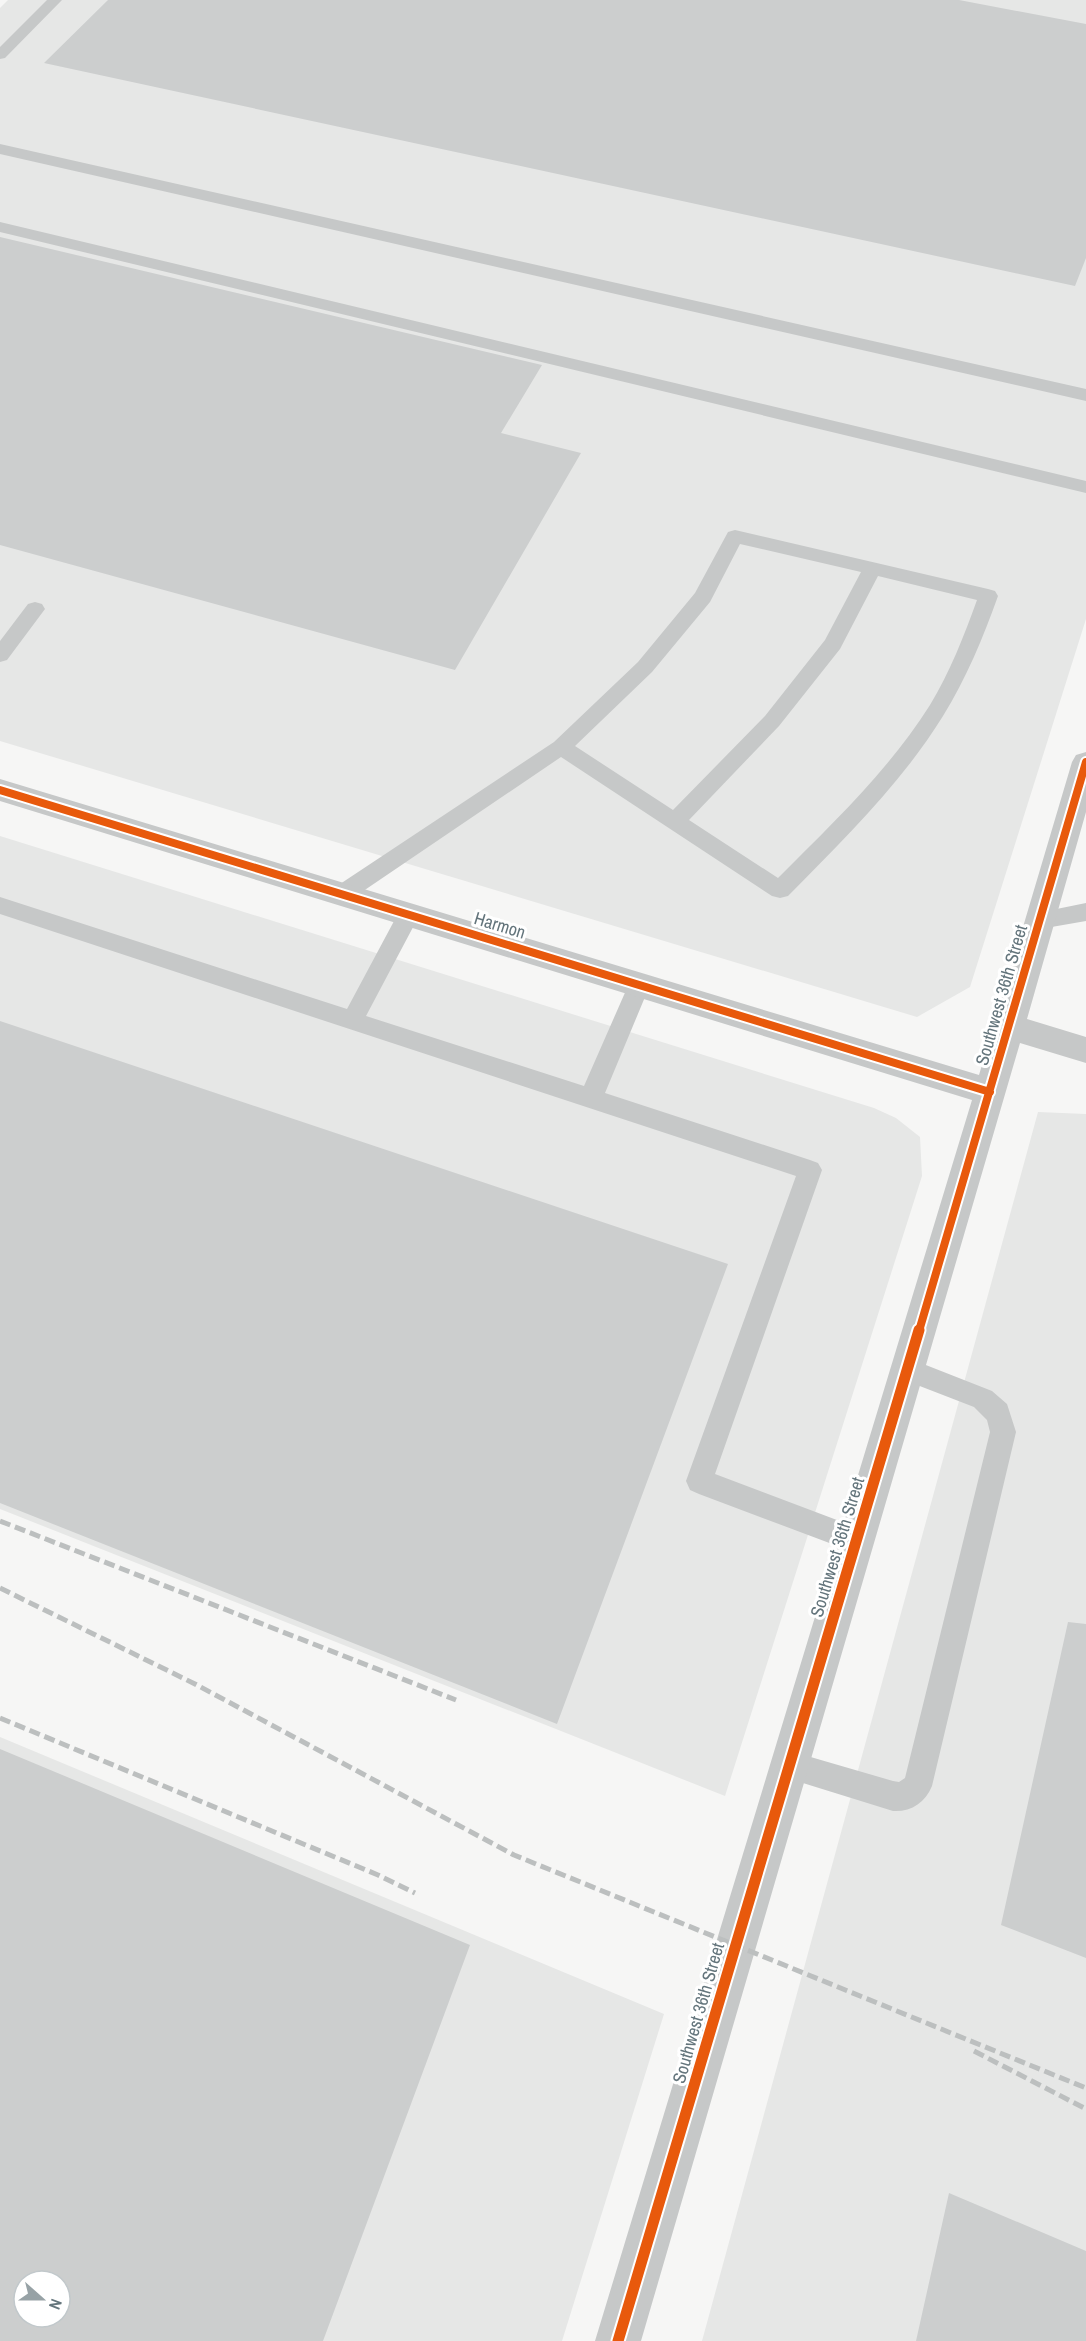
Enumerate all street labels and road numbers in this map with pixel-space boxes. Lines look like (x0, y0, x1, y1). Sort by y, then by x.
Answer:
street label: Harmon (471, 905, 529, 945)
street label: Southwest 36th Street (969, 922, 1033, 1068)
street label: Southwest 36th Street (804, 1474, 870, 1620)
street label: Southwest 36th Street (666, 1940, 730, 2086)

